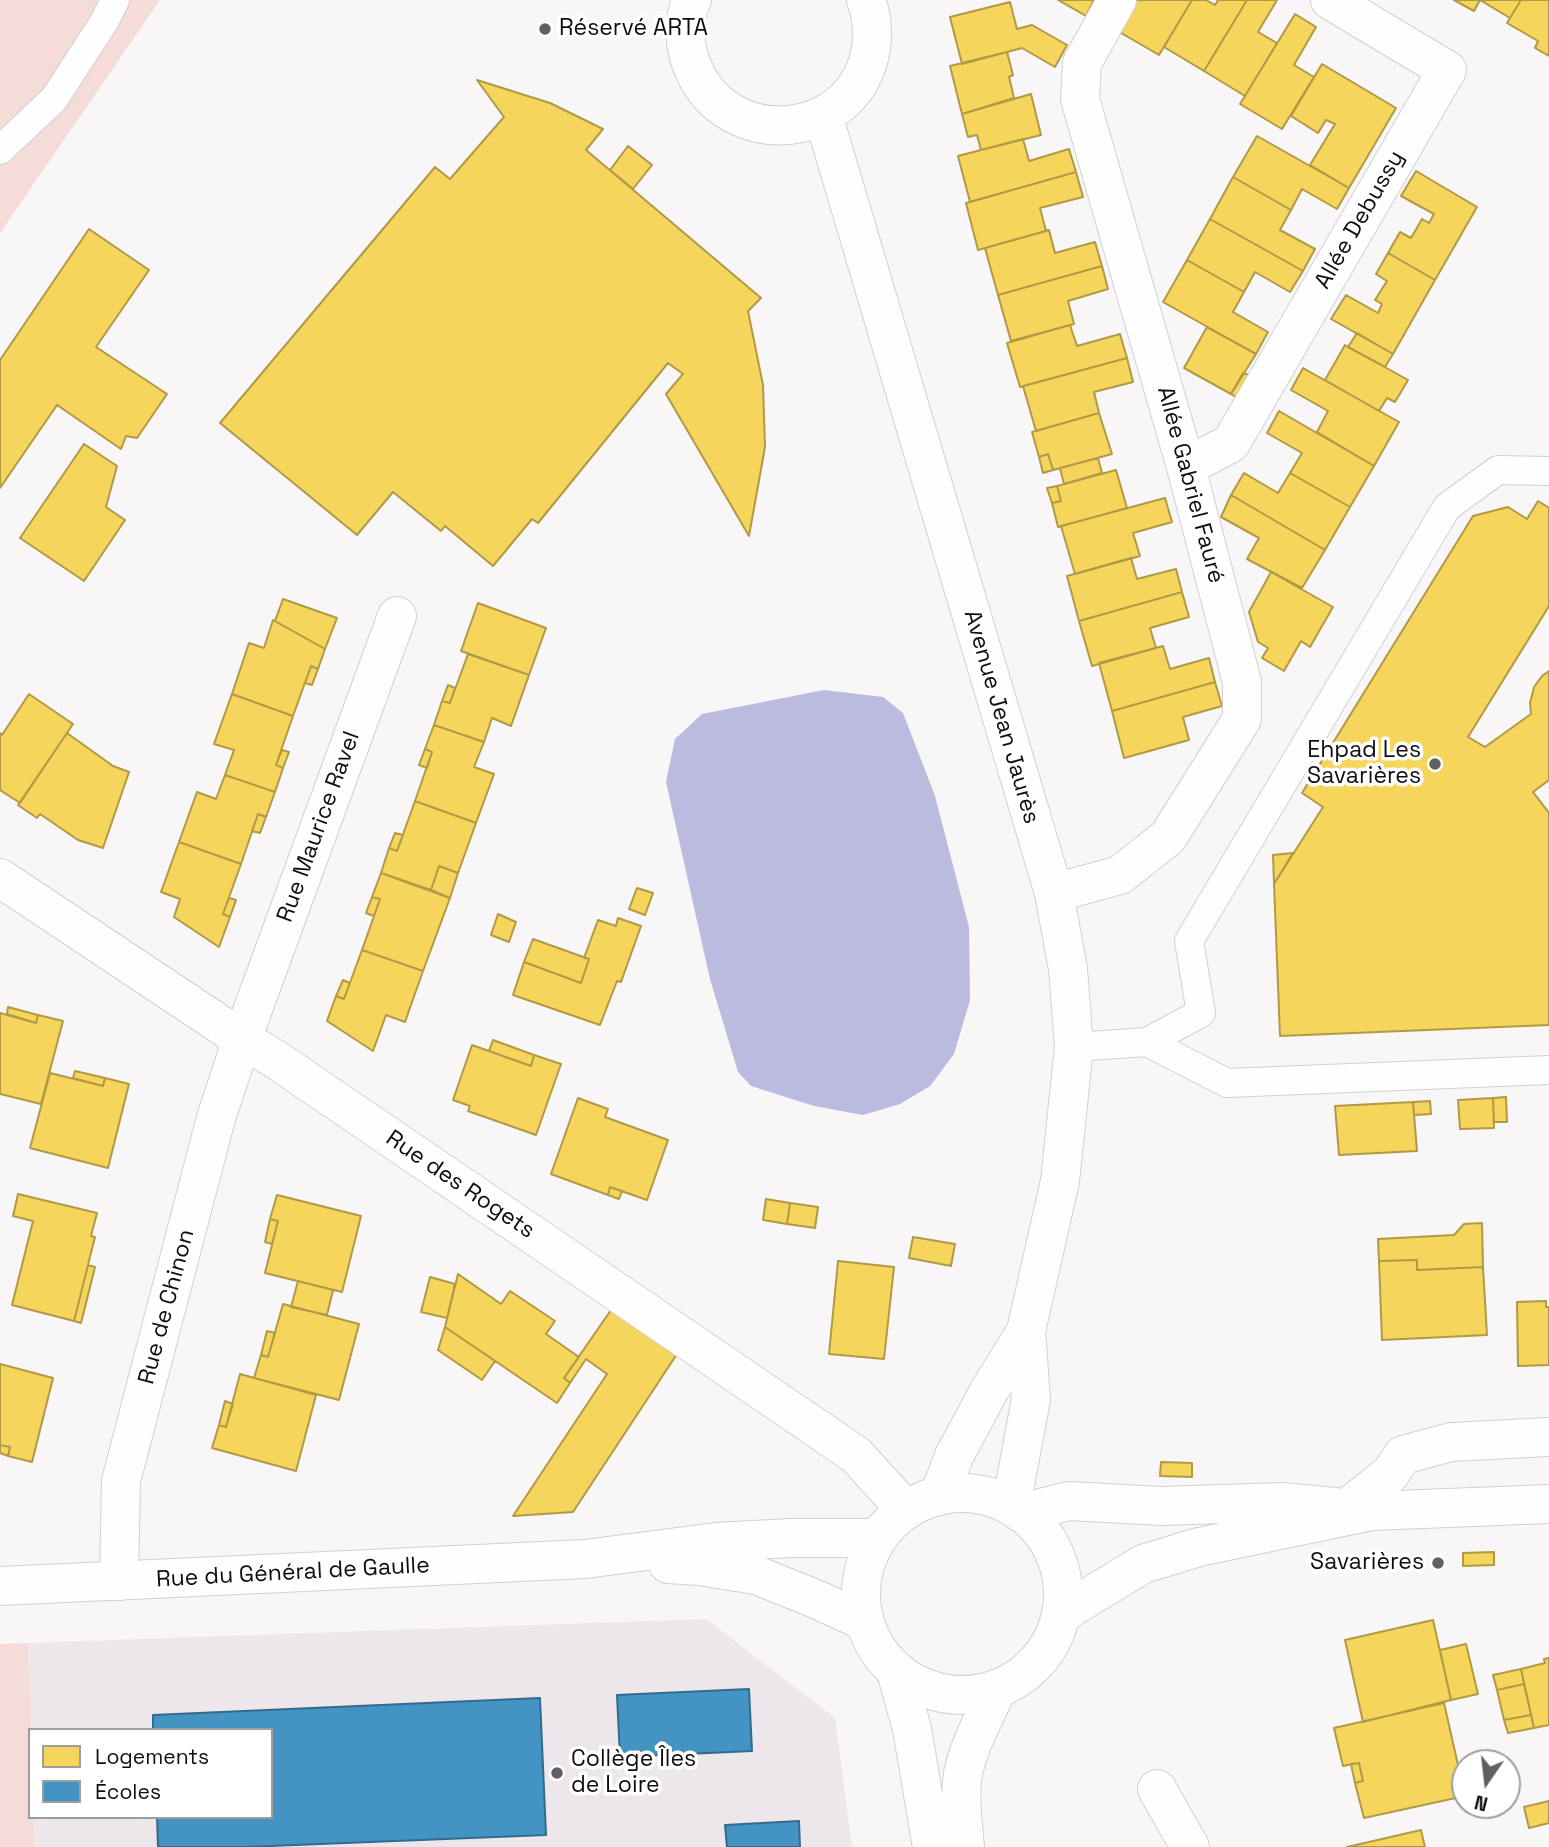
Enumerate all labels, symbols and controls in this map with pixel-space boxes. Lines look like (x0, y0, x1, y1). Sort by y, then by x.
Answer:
place label: Réservé ARTA (559, 15, 708, 43)
marker: Réservé ARTA (537, 21, 553, 37)
street label: Allée Debussy (1309, 146, 1411, 294)
street label: Allée Gabriel Fauré (1150, 384, 1230, 586)
street label: Avenue Jean Jaurès (957, 607, 1045, 827)
street label: Rue Maurice Ravel (272, 728, 366, 926)
place label: Ehpad Les Savarières (1307, 737, 1421, 791)
marker: Ehpad Les Savarières (1427, 756, 1443, 772)
street label: Rue des Rogets (380, 1125, 540, 1245)
street label: Rue de Chinon (133, 1226, 201, 1388)
place label: Savarières (1310, 1549, 1424, 1577)
street label: Rue du Général de Gaulle (156, 1552, 430, 1594)
marker: Savarières (1430, 1555, 1446, 1571)
legend (28, 1728, 273, 1819)
text: Logements (95, 1743, 209, 1770)
place label: Collège Îles de Loire (571, 1746, 696, 1800)
north arrow (1451, 1749, 1521, 1819)
marker: Collège Îles de Loire (549, 1765, 565, 1781)
text: Écoles (95, 1778, 161, 1805)
text: N (1472, 1789, 1490, 1817)

